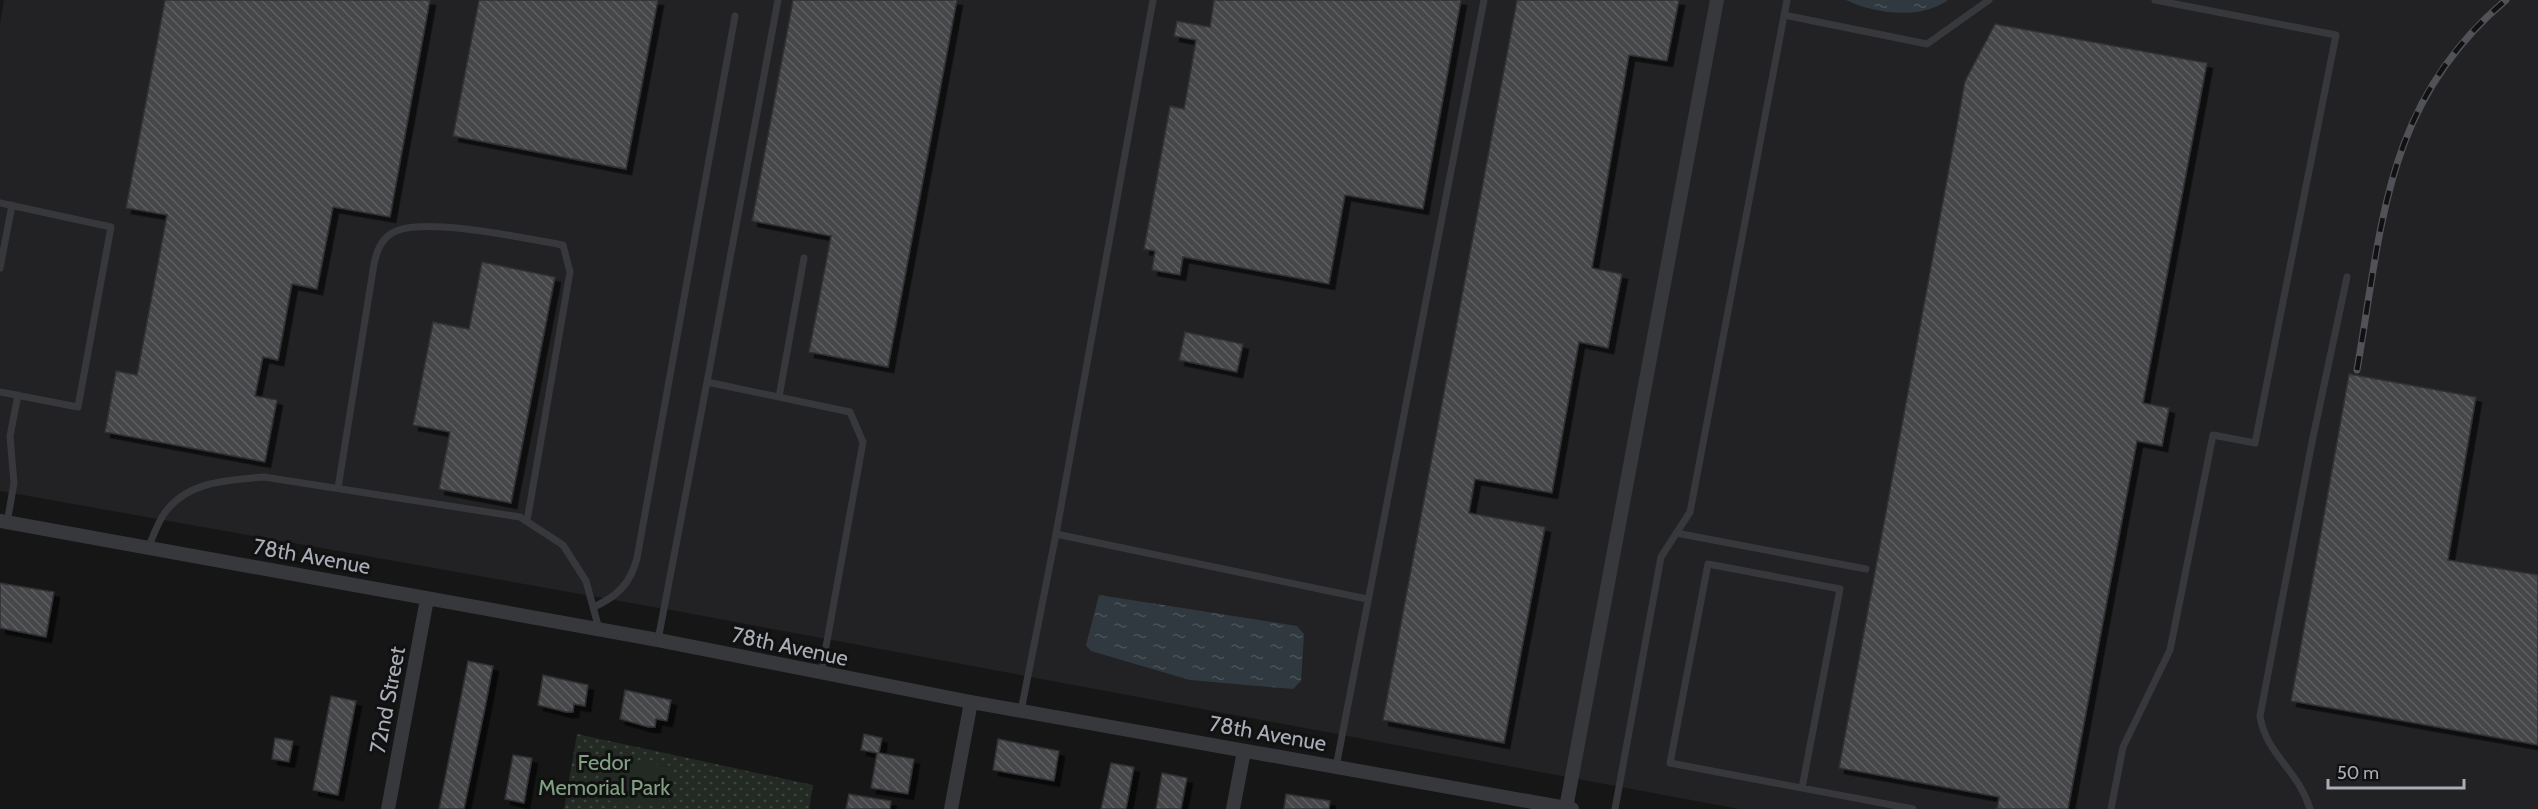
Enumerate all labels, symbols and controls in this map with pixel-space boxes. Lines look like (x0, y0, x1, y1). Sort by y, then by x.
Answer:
street label: 78th Avenue (251, 533, 373, 580)
street label: 78th Avenue (729, 621, 851, 672)
street label: 72nd Street (364, 644, 411, 756)
street label: 78th Avenue (1207, 710, 1329, 757)
park label: Fedor Memorial Park (538, 749, 670, 801)
scale bar (2328, 752, 2464, 790)
text: 50 m (2337, 762, 2379, 784)

